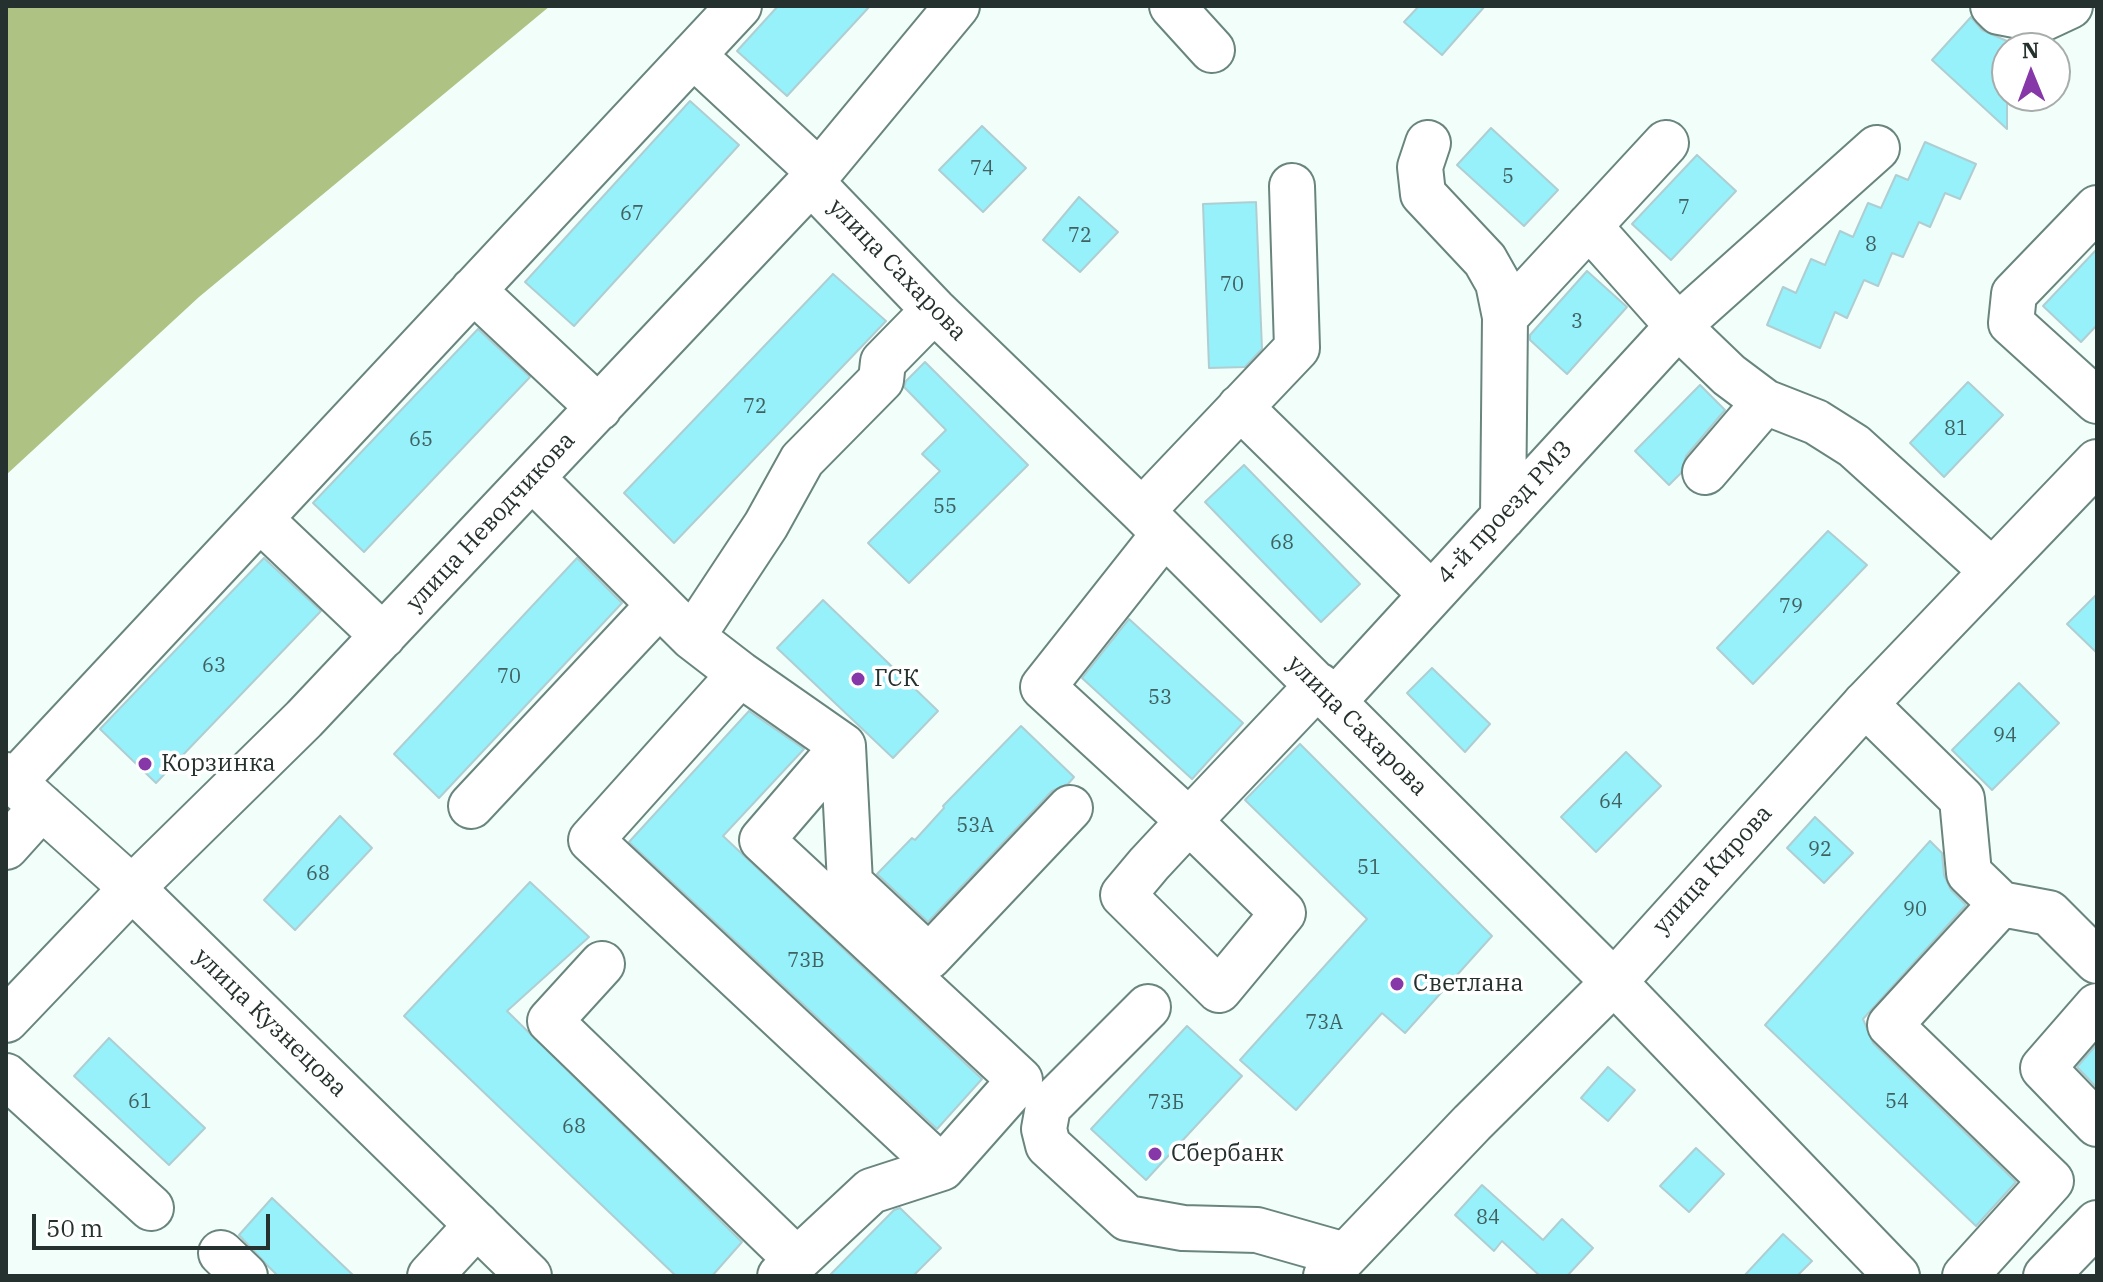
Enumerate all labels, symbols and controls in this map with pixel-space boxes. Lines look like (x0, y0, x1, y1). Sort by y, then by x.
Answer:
north arrow (1991, 32, 2071, 112)
text: N (2022, 35, 2040, 64)
house number: 74 (970, 157, 994, 181)
house number: 5 (1502, 165, 1514, 189)
street label: улица Сахарова (822, 193, 972, 347)
house number: 7 (1678, 196, 1690, 220)
house number: 67 (620, 202, 644, 226)
house number: 72 (1068, 224, 1092, 248)
house number: 8 (1865, 233, 1877, 257)
house number: 70 (1220, 273, 1244, 297)
house number: 3 (1571, 310, 1583, 334)
house number: 72 (743, 395, 767, 419)
house number: 81 (1944, 417, 1968, 441)
street label: улица Неводчикова (401, 426, 581, 618)
house number: 65 (409, 428, 433, 452)
street label: 4-й проезд РМЗ (1431, 435, 1579, 591)
house number: 55 (933, 495, 957, 519)
house number: 68 (1270, 531, 1294, 555)
house number: 79 (1779, 595, 1803, 619)
street label: улица Сахарова (1281, 650, 1433, 802)
house number: 63 (202, 654, 226, 678)
house number: 70 (497, 665, 521, 689)
place label: ГСК (874, 665, 919, 693)
marker: ГСК (849, 670, 867, 688)
house number: 53 (1148, 686, 1172, 710)
house number: 94 (1993, 724, 2017, 748)
place label: Корзинка (161, 750, 276, 778)
marker: Корзинка (136, 755, 154, 773)
house number: 64 (1599, 790, 1623, 814)
street label: улица Кирова (1647, 799, 1779, 941)
house number: 53А (956, 814, 994, 838)
house number: 92 (1808, 838, 1832, 862)
house number: 51 (1357, 856, 1381, 880)
house number: 68 (306, 862, 330, 886)
house number: 90 (1903, 898, 1927, 922)
street label: улица Кузнецова (187, 943, 353, 1103)
house number: 73В (787, 949, 825, 973)
place label: Светлана (1413, 970, 1524, 998)
marker: Светлана (1388, 975, 1406, 993)
house number: 73А (1305, 1011, 1343, 1035)
house number: 61 (128, 1090, 152, 1114)
house number: 54 (1885, 1090, 1909, 1114)
house number: 73Б (1148, 1091, 1184, 1115)
house number: 68 (562, 1115, 586, 1139)
place label: Сбербанк (1171, 1140, 1284, 1168)
marker: Сбербанк (1146, 1145, 1164, 1163)
scale bar (36, 1198, 274, 1248)
house number: 84 (1476, 1206, 1500, 1230)
text: 50 m (46, 1212, 103, 1244)

